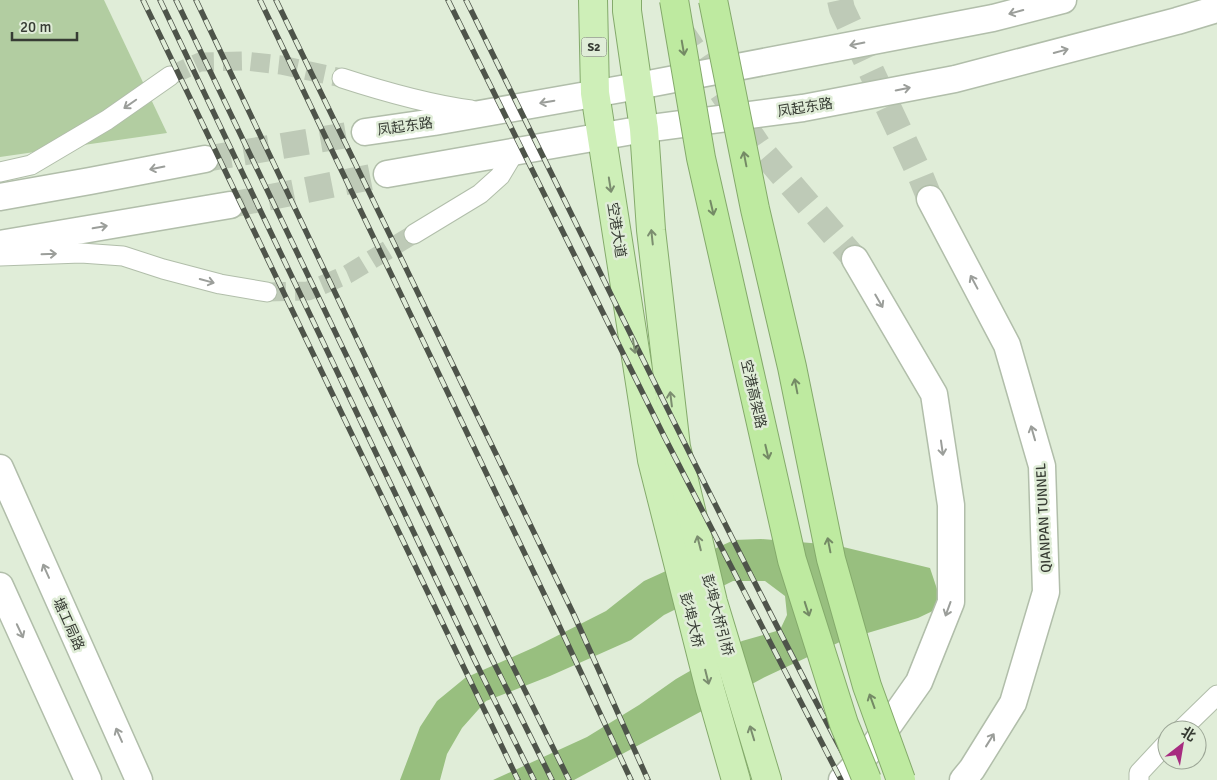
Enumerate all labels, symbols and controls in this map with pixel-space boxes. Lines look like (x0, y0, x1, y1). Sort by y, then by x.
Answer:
one-way arrow (1008, 8, 1024, 18)
scale bar (12, 10, 78, 42)
text: 20 m (20, 18, 51, 36)
road number: S2 (582, 38, 606, 56)
one-way arrow (678, 40, 688, 56)
one-way arrow (849, 40, 865, 50)
one-way arrow (1052, 46, 1068, 56)
one-way arrow (894, 84, 910, 94)
street label: 凤起东路 (776, 95, 834, 120)
one-way arrow (539, 97, 555, 107)
one-way arrow (123, 99, 137, 109)
street label: 凤起东路 (376, 114, 434, 139)
one-way arrow (740, 151, 749, 167)
one-way arrow (149, 164, 165, 173)
one-way arrow (605, 177, 615, 193)
one-way arrow (708, 199, 717, 215)
street label: 空港大道 (604, 201, 629, 259)
one-way arrow (91, 222, 107, 232)
one-way arrow (647, 230, 657, 246)
one-way arrow (40, 249, 56, 259)
one-way arrow (969, 275, 978, 290)
one-way arrow (199, 276, 215, 286)
one-way arrow (875, 293, 885, 307)
one-way arrow (630, 337, 640, 353)
street label: 空港高架路 (737, 358, 770, 430)
one-way arrow (791, 378, 800, 394)
one-way arrow (666, 391, 676, 407)
one-way arrow (1027, 425, 1037, 441)
one-way arrow (937, 439, 947, 455)
one-way arrow (763, 443, 772, 459)
street label: QIANPAN TUNNEL (1032, 463, 1055, 573)
one-way arrow (694, 536, 703, 552)
one-way arrow (823, 537, 833, 553)
one-way arrow (40, 564, 50, 579)
street label: 彭埠大桥引桥 (698, 572, 737, 658)
street label: 彭埠大桥 (676, 591, 707, 649)
street label: 塘工局路 (49, 595, 88, 653)
one-way arrow (803, 601, 813, 617)
one-way arrow (943, 601, 952, 616)
one-way arrow (16, 623, 25, 638)
one-way arrow (703, 668, 712, 684)
one-way arrow (867, 693, 877, 709)
north arrow (1157, 720, 1207, 770)
text: 北 (1178, 723, 1199, 745)
one-way arrow (747, 726, 757, 742)
one-way arrow (113, 728, 123, 743)
one-way arrow (985, 733, 995, 747)

